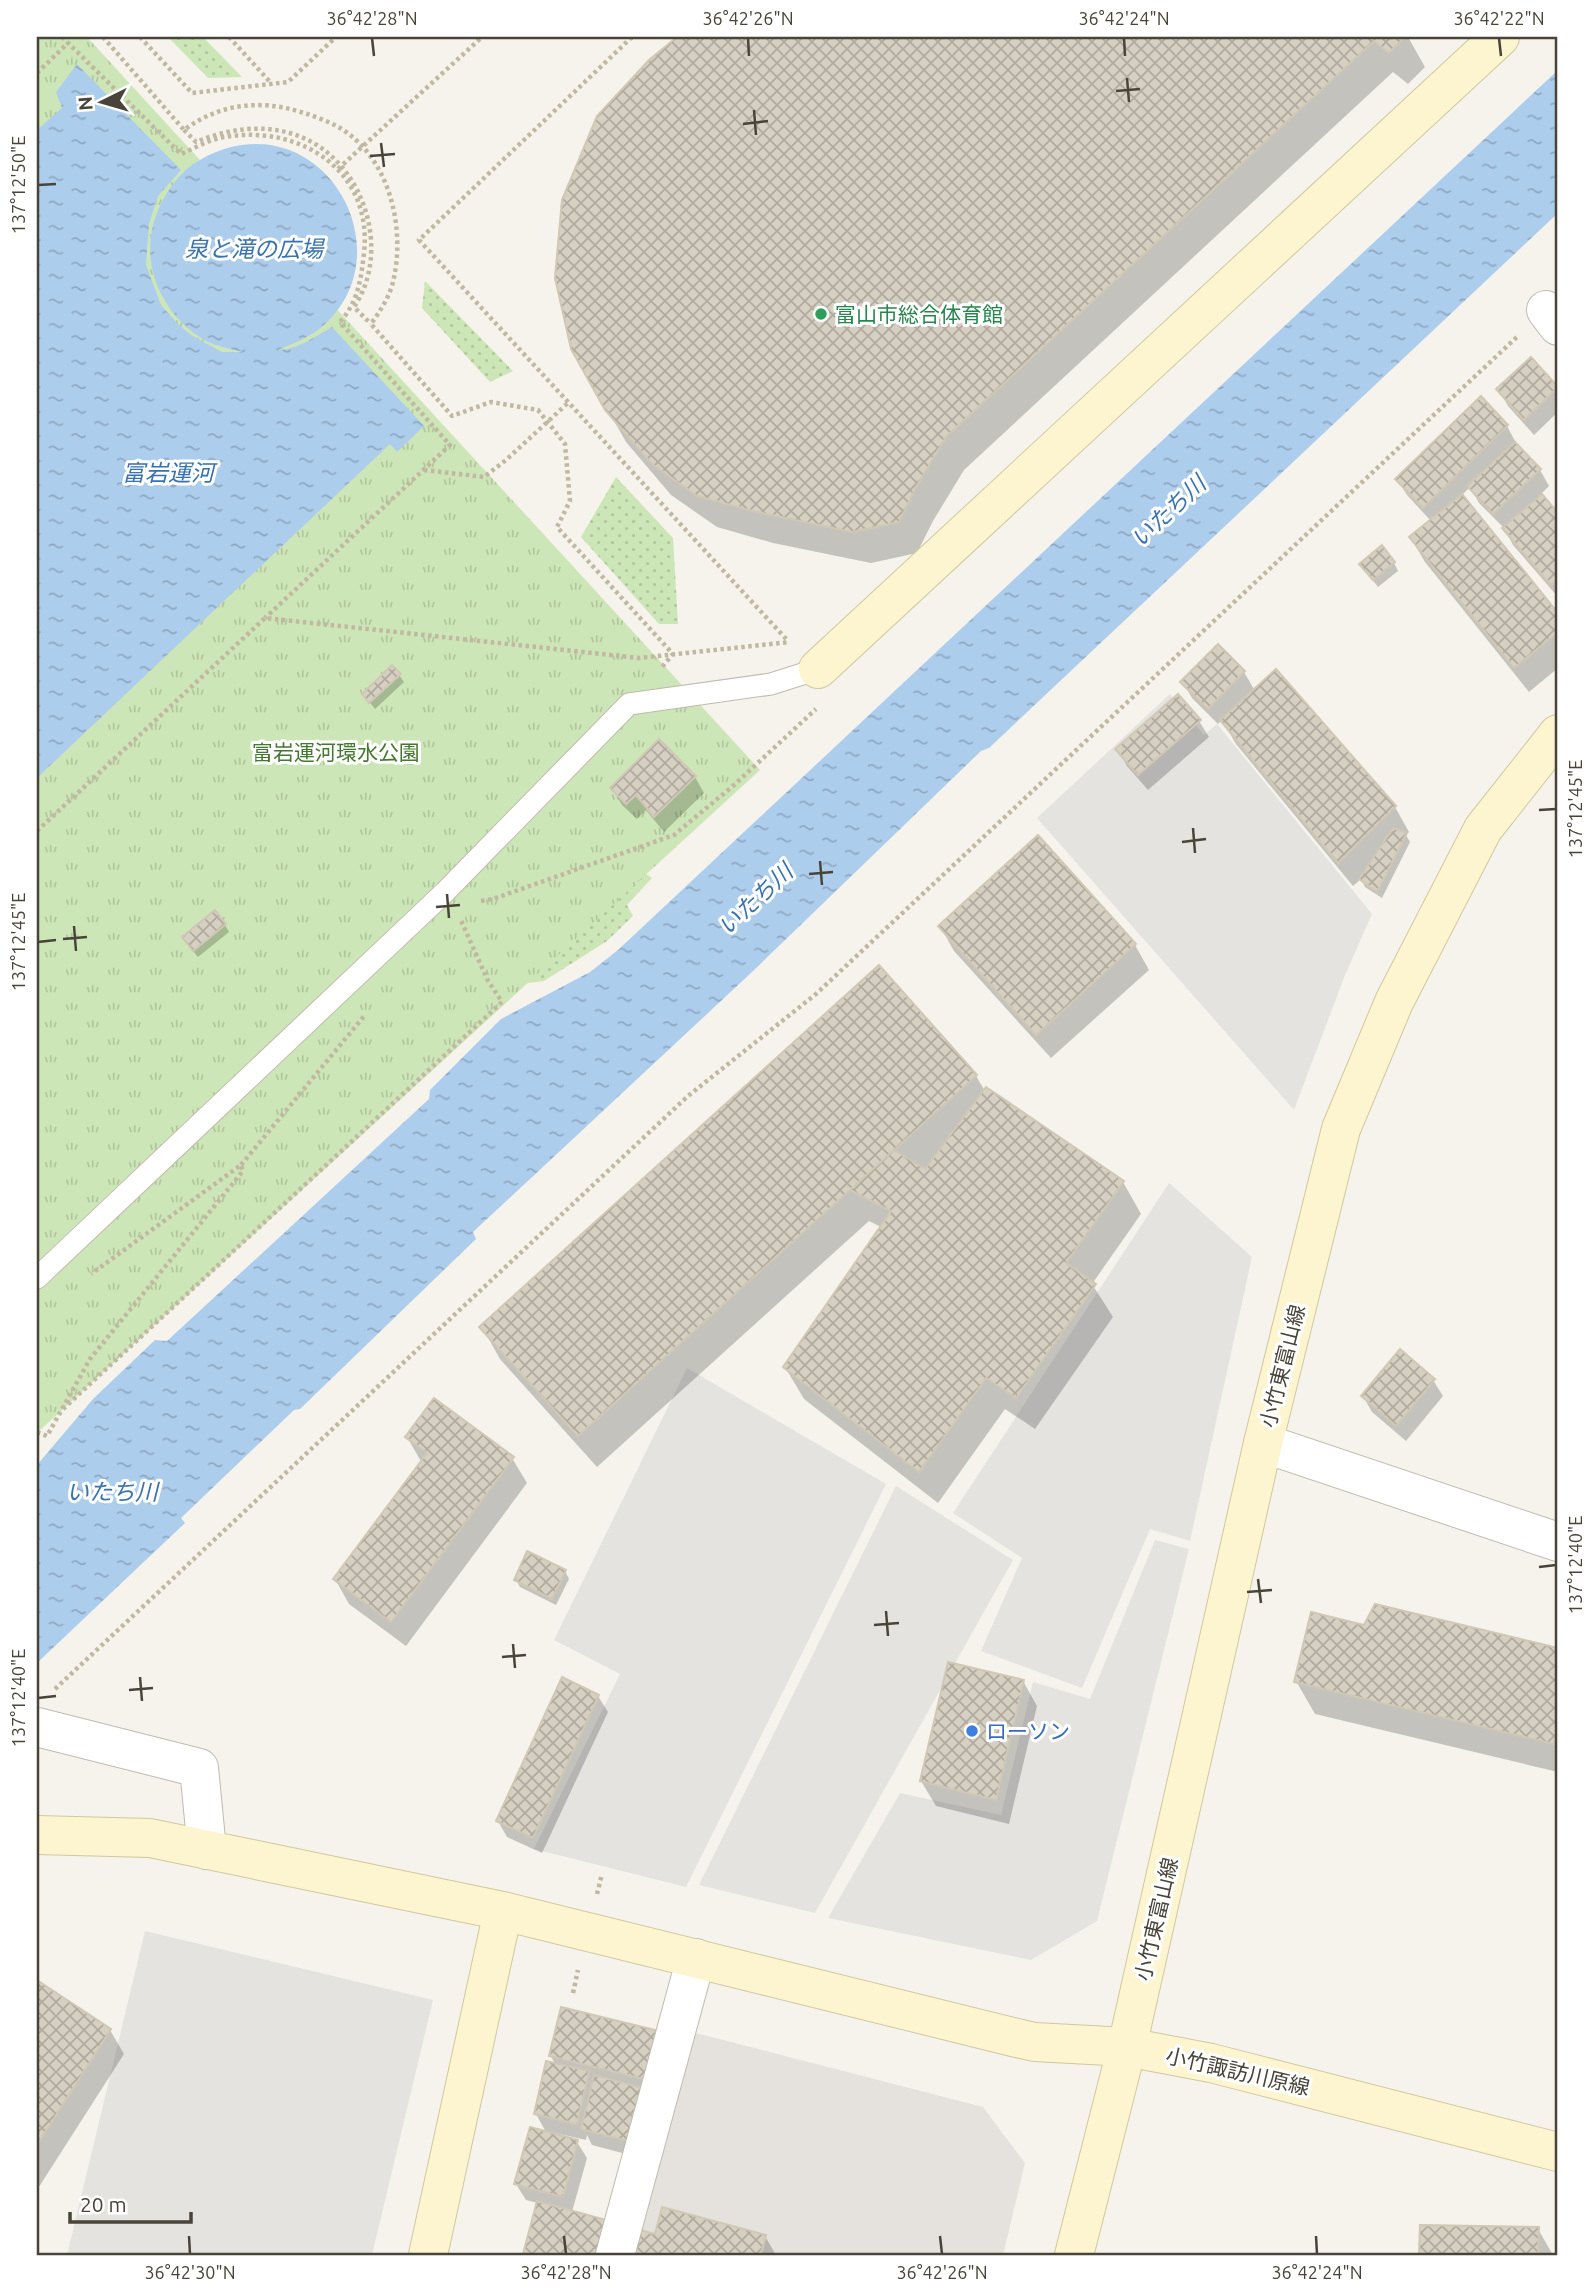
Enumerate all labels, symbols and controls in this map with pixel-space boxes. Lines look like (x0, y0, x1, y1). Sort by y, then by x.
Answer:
text: 36°42'28"N (326, 8, 418, 28)
text: 36°42'26"N (702, 8, 794, 28)
text: 36°42'24"N (1078, 8, 1170, 28)
text: 36°42'22"N (1453, 8, 1545, 28)
north arrow (66, 66, 136, 136)
text: N (73, 95, 97, 112)
text: 137°12'50"E (8, 136, 28, 234)
water label: 泉と滝の広場 (185, 236, 326, 261)
place label: 富山市総合体育館 (835, 302, 1003, 326)
marker: 富山市総合体育館 (813, 306, 829, 322)
water label: 富岩運河 (122, 460, 218, 485)
water label: いたち川 (1126, 468, 1212, 552)
park label: 富岩運河環水公園 (252, 740, 420, 764)
text: 137°12'45"E (1565, 760, 1585, 858)
water label: いたち川 (713, 856, 799, 940)
text: 137°12'45"E (8, 893, 28, 991)
street label: 小竹東富山線 (1255, 1302, 1309, 1430)
water label: いたち川 (66, 1479, 161, 1504)
text: 137°12'40"E (1565, 1516, 1585, 1614)
text: 137°12'40"E (8, 1649, 28, 1747)
place label: ローソン (986, 1719, 1070, 1743)
marker: ローソン (964, 1723, 980, 1739)
street label: 小竹東富山線 (1130, 1855, 1182, 1983)
street label: 小竹諏訪川原線 (1164, 2043, 1312, 2099)
scale bar (70, 2180, 191, 2224)
text: 20 m (80, 2192, 127, 2216)
text: 36°42'30"N (144, 2262, 236, 2282)
text: 36°42'28"N (520, 2262, 612, 2282)
text: 36°42'26"N (896, 2262, 988, 2282)
text: 36°42'24"N (1271, 2262, 1363, 2282)

